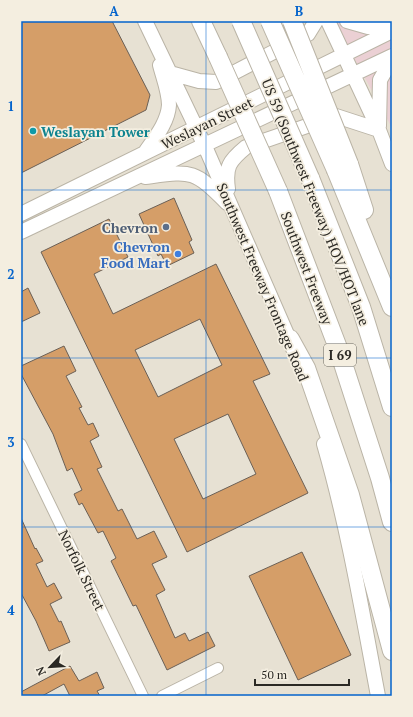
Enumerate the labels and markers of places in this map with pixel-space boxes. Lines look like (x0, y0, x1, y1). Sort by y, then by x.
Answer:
place label: Weslayan Tower (41, 122, 150, 141)
marker: Weslayan Tower (28, 126, 38, 136)
place label: Chevron (102, 218, 158, 237)
marker: Chevron (161, 222, 171, 232)
place label: Chevron Food Mart (101, 237, 170, 272)
marker: Chevron Food Mart (173, 249, 183, 259)

